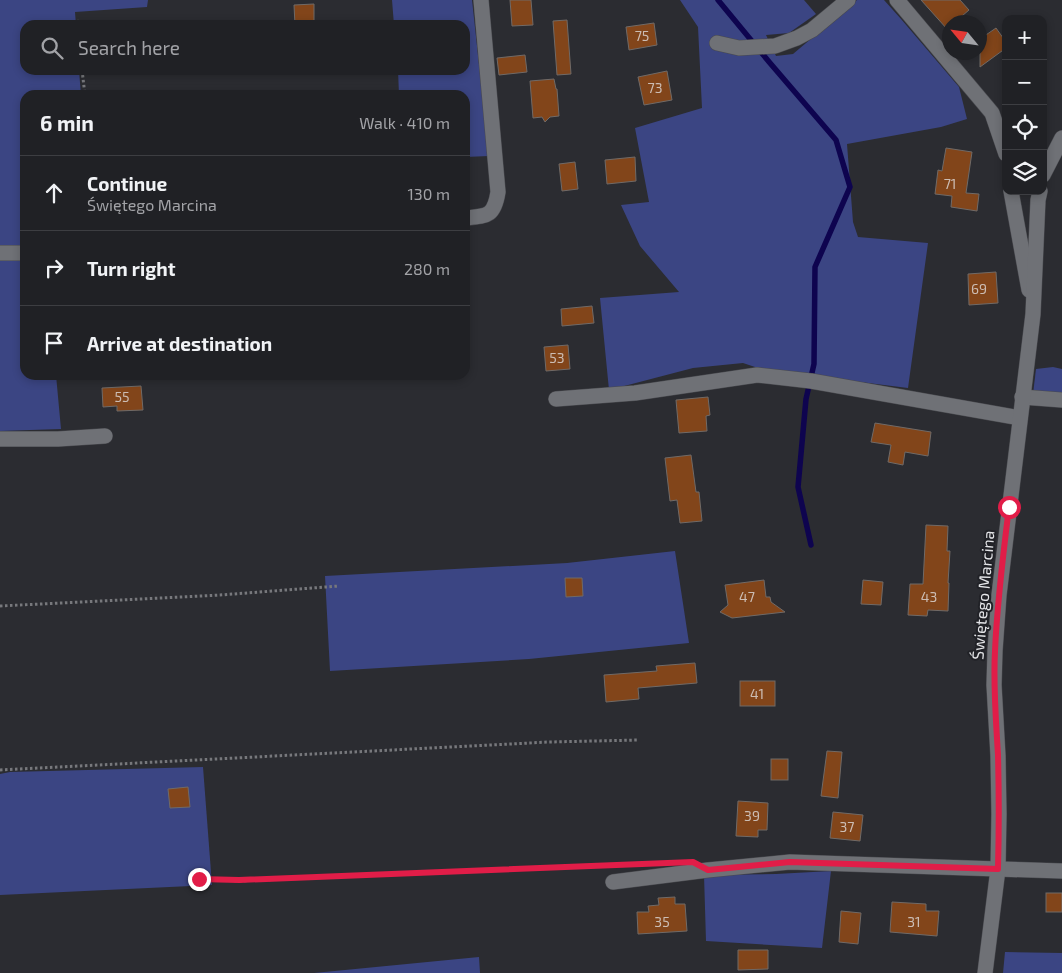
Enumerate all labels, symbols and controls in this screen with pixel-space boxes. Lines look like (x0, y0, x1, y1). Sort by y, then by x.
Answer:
north arrow (942, 15, 987, 60)
map controls (1002, 15, 1047, 195)
button: + (1002, 15, 1047, 60)
search box (20, 20, 470, 75)
house number: 75 (635, 27, 649, 44)
icon: search (38, 34, 66, 62)
text: Search here (78, 36, 180, 59)
button: − (1002, 60, 1047, 105)
house number: 73 (648, 79, 662, 96)
button: locate (1002, 105, 1047, 150)
text: 6 min (40, 110, 94, 135)
text: Walk · 410 m (359, 113, 450, 132)
button: layers (1002, 150, 1047, 195)
text: Continue (87, 172, 167, 195)
house number: 71 (944, 175, 956, 192)
icon: ahead (40, 179, 68, 207)
text: 130 m (408, 184, 450, 203)
text: Świętego Marcina (87, 195, 217, 214)
icon: right (40, 254, 68, 282)
text: Turn right (87, 257, 175, 280)
text: 280 m (404, 259, 450, 278)
house number: 69 (971, 280, 987, 297)
icon: arrive (40, 329, 68, 357)
text: Arrive at destination (87, 332, 272, 355)
house number: 53 (549, 349, 565, 366)
house number: 55 (114, 388, 130, 405)
route start (998, 496, 1021, 519)
street label: Świętego Marcina (967, 530, 998, 660)
house number: 47 (739, 588, 755, 605)
house number: 43 (921, 588, 937, 605)
house number: 41 (750, 685, 764, 702)
house number: 39 (744, 807, 760, 824)
house number: 37 (840, 818, 854, 835)
route end (188, 868, 211, 891)
house number: 35 (654, 913, 670, 930)
house number: 31 (907, 913, 921, 930)

